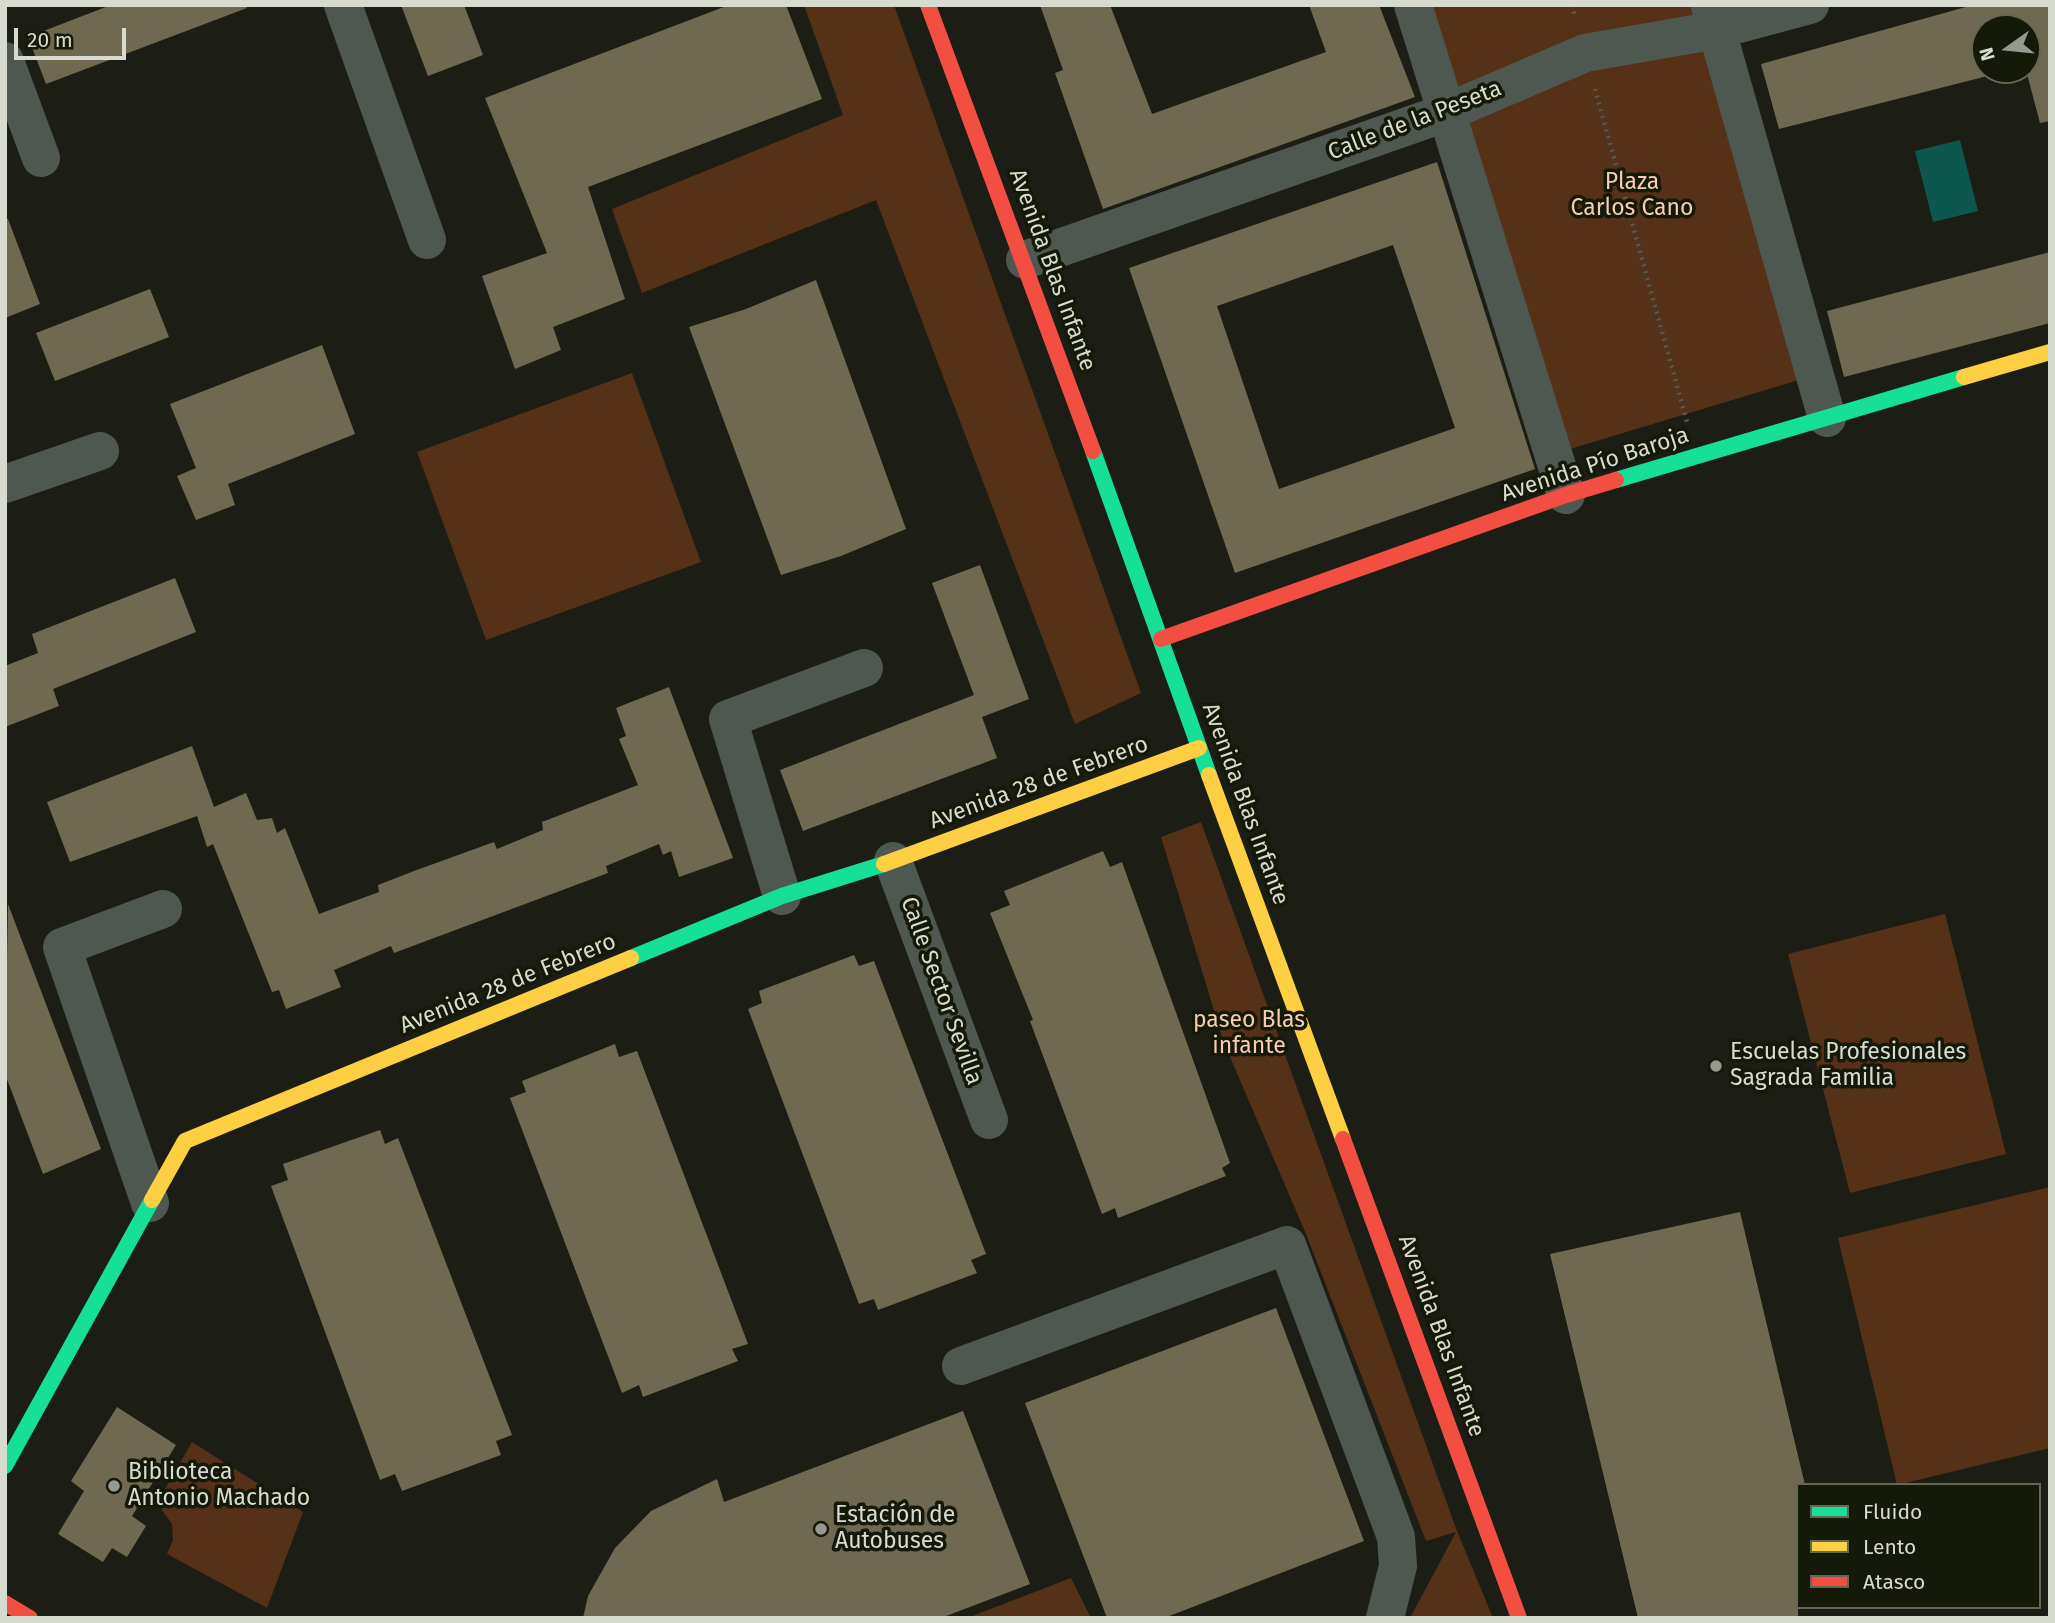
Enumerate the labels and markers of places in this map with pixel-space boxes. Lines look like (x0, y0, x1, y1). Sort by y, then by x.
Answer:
place label: Escuelas Profesionales Sagrada Familia (1730, 1039, 1966, 1093)
marker: Escuelas Profesionales Sagrada Familia (1708, 1058, 1724, 1074)
place label: Biblioteca Antonio Machado (128, 1459, 310, 1513)
marker: Biblioteca Antonio Machado (106, 1478, 122, 1494)
place label: Estación de Autobuses (835, 1502, 955, 1556)
marker: Estación de Autobuses (813, 1521, 829, 1537)

